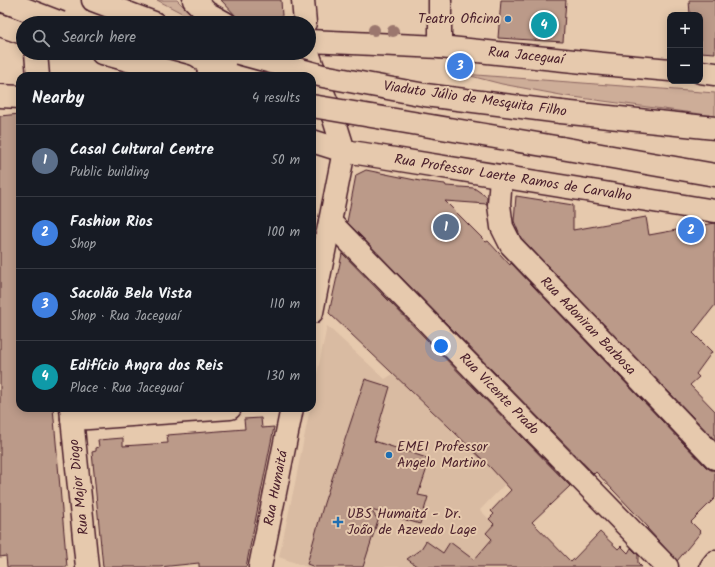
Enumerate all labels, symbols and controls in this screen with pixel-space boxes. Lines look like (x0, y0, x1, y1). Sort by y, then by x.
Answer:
place label: Teatro Oficina (418, 8, 500, 30)
pin: 4 (531, 10, 557, 40)
map controls (667, 12, 703, 84)
button: + (667, 12, 703, 48)
marker: Teatro Oficina (503, 14, 513, 24)
search box (16, 16, 316, 60)
text: Search here (62, 26, 136, 50)
icon: search (30, 27, 52, 49)
street label: Rua Jaceguaí (487, 41, 568, 71)
button: − (667, 48, 703, 84)
pin: 3 (447, 51, 473, 81)
street label: Viaduto Júlio de Mesquita Filho (382, 75, 568, 123)
text: Nearby (32, 85, 84, 112)
text: 4 results (252, 88, 300, 109)
text: Casa1 Cultural Centre (70, 138, 214, 162)
street label: Rua Professor Laerte Ramos de Carvalho (393, 148, 633, 208)
text: 1 (43, 150, 47, 171)
text: 50 m (271, 150, 300, 171)
text: Public building (70, 162, 149, 183)
text: Fashion Rios (70, 210, 153, 234)
pin: 1 (433, 212, 459, 242)
pin: 2 (678, 215, 704, 245)
text: 2 (41, 222, 49, 243)
text: 100 m (267, 222, 300, 243)
text: Shop (70, 234, 96, 255)
street label: Rua Adoniran Barbosa (535, 271, 641, 381)
text: Sacolão Bela Vista (70, 282, 192, 306)
text: 3 (41, 294, 49, 315)
text: 110 m (270, 294, 300, 315)
text: Shop · Rua Jaceguaí (70, 306, 180, 327)
your location (431, 336, 451, 356)
street label: Rua Vicente Prado (454, 348, 544, 440)
text: Edifício Angra dos Reis (70, 354, 223, 378)
text: 4 (41, 366, 49, 387)
text: 130 m (266, 366, 300, 387)
text: Place · Rua Jaceguaí (70, 378, 182, 399)
place label: EMEI Professor Angelo Martino (397, 436, 489, 474)
street label: Rua Major Diogo (63, 438, 95, 536)
street label: Rua Humaitá (258, 447, 294, 528)
marker: EMEI Professor Angelo Martino (384, 450, 394, 460)
place label: UBS Humaitá - Dr. João de Azevedo Lage (347, 503, 477, 541)
marker: UBS Humaitá - Dr. João de Azevedo Lage (332, 516, 344, 528)

